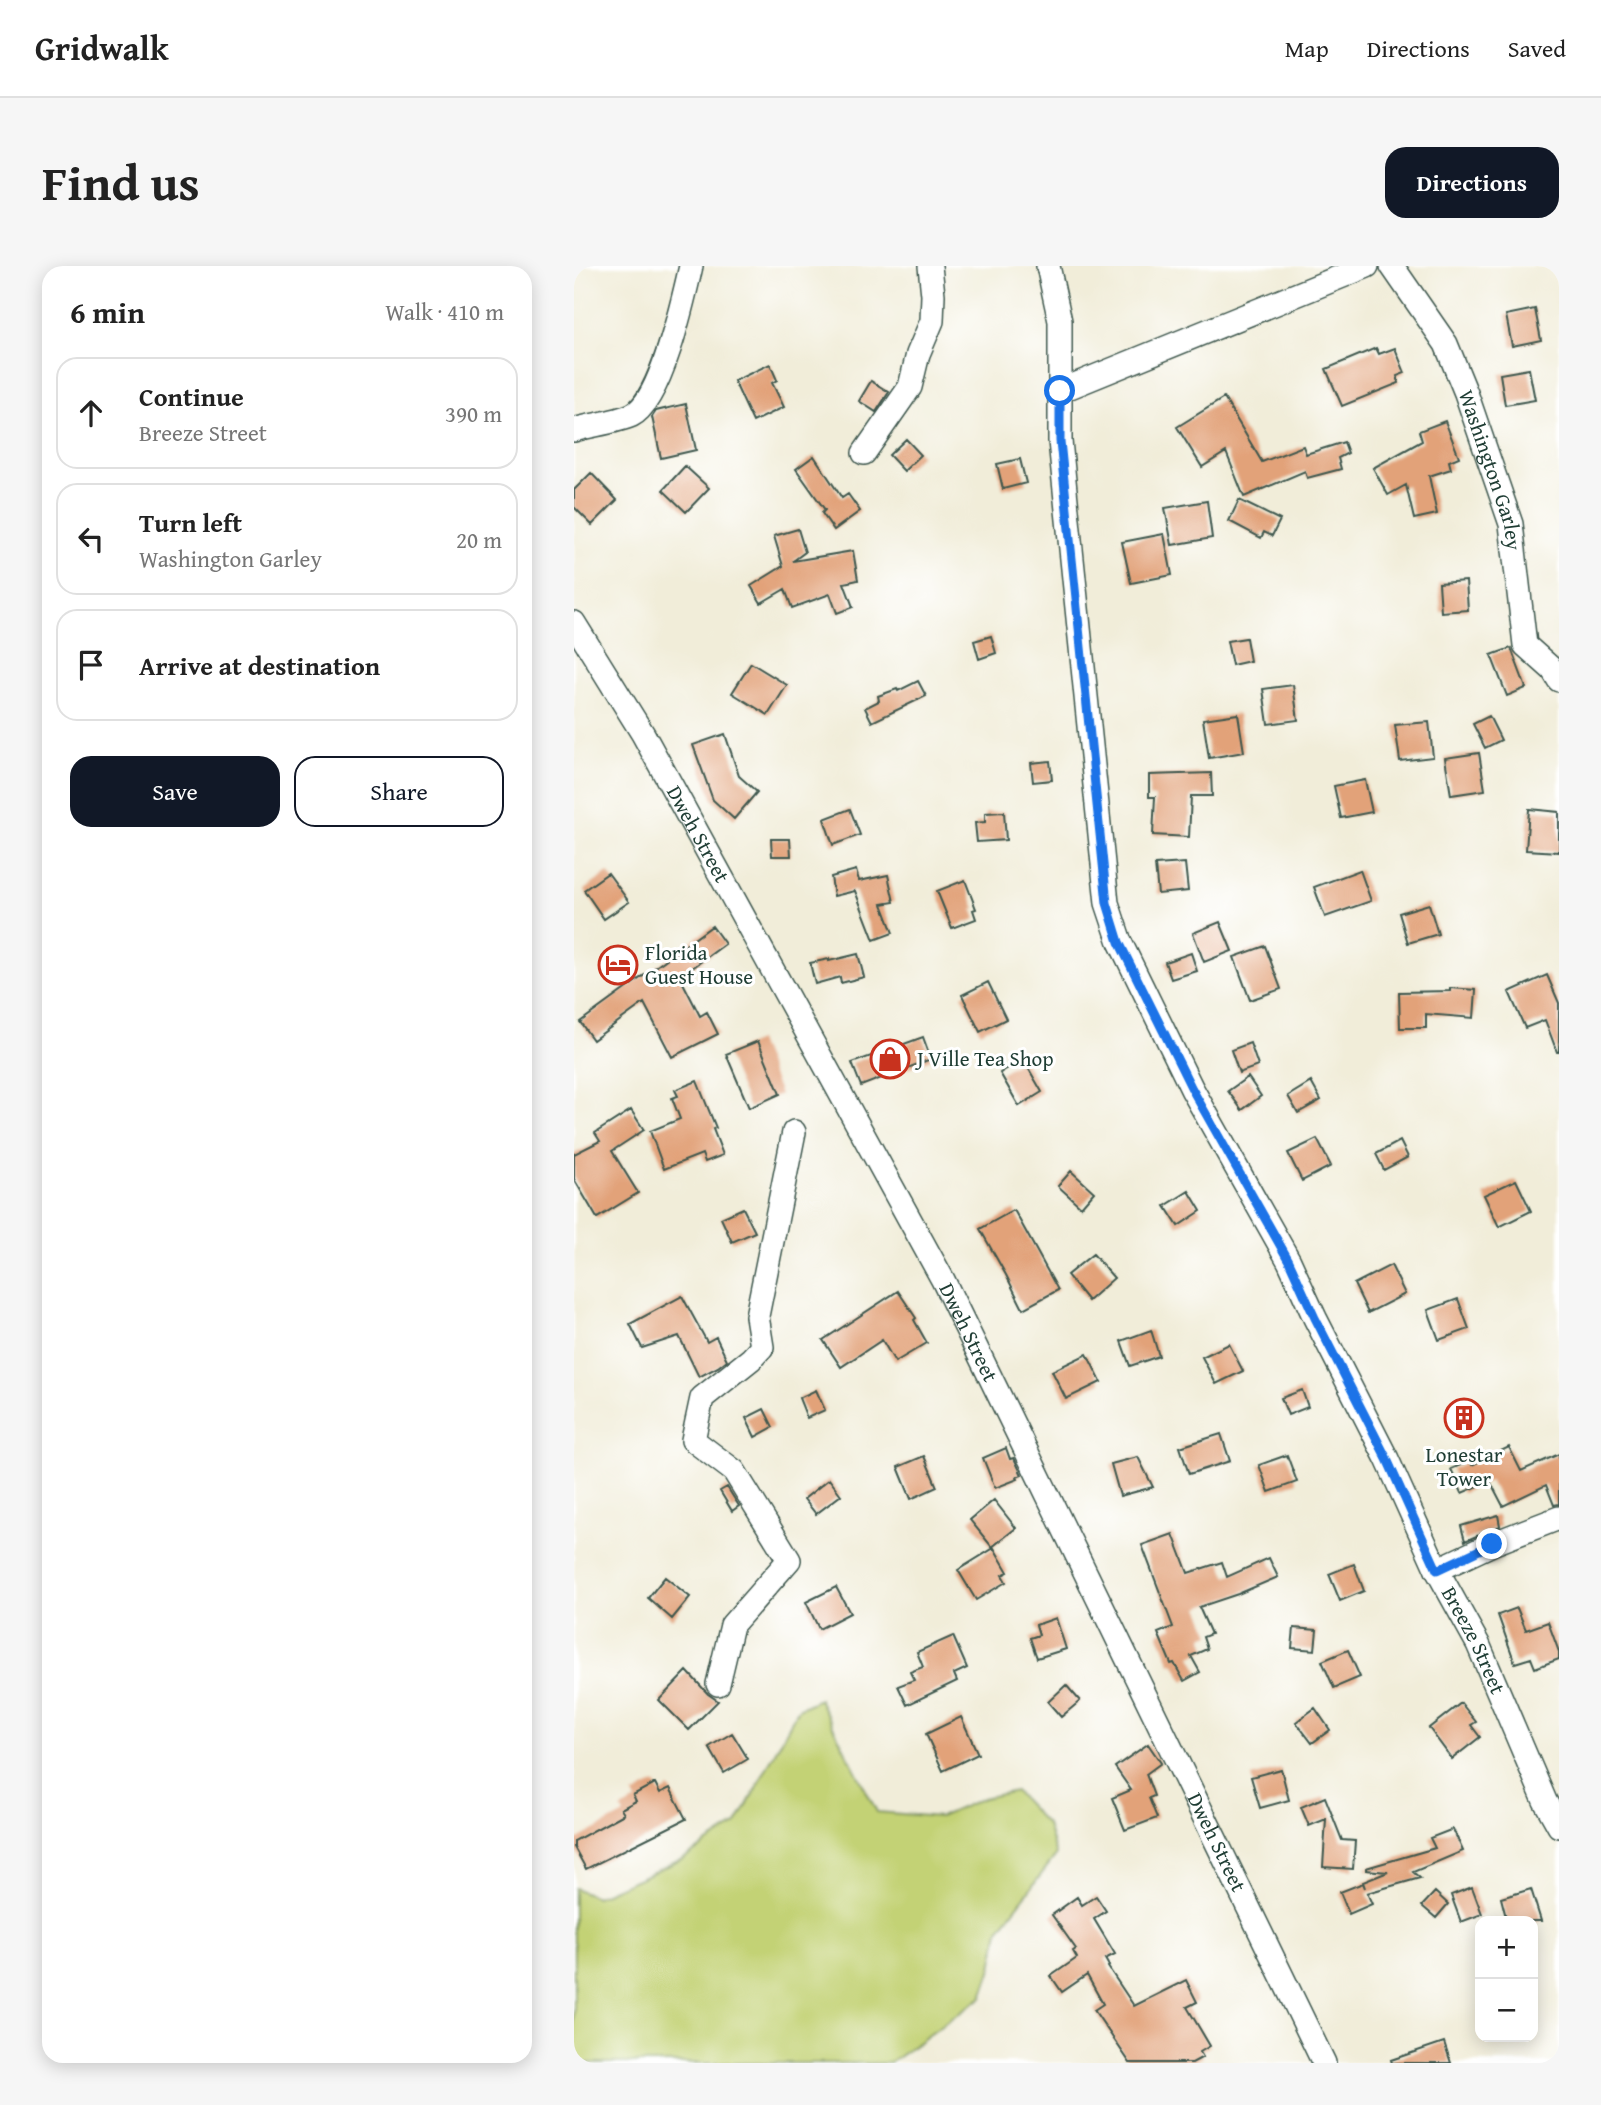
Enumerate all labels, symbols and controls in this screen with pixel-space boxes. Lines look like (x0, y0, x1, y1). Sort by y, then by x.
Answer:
text: Gridwalk (35, 24, 169, 72)
text: Map (1285, 31, 1329, 66)
text: Directions (1367, 31, 1470, 66)
text: Saved (1508, 31, 1566, 66)
text: Find us (42, 146, 200, 218)
button: Directions (1385, 147, 1559, 218)
text: 6 min (70, 290, 145, 334)
text: Walk · 410 m (385, 295, 504, 328)
route start (1044, 375, 1075, 406)
text: Continue (139, 377, 244, 416)
street label: Washington Garley (1451, 386, 1530, 552)
icon: ahead (72, 394, 110, 432)
text: 390 m (445, 397, 502, 430)
text: Breeze Street (139, 416, 267, 449)
text: Turn left (139, 503, 242, 542)
icon: left (72, 520, 110, 558)
text: 20 m (456, 523, 502, 556)
text: Washington Garley (139, 542, 322, 575)
icon: arrive (72, 646, 110, 684)
text: Arrive at destination (139, 646, 380, 685)
button: Save (70, 756, 280, 827)
button: Share (294, 756, 504, 827)
street label: Dweh Street (659, 780, 738, 889)
place label: Florida Guest House (645, 937, 753, 992)
hotel icon: Florida Guest House (597, 944, 639, 986)
shop icon: J Ville Tea Shop (869, 1038, 911, 1080)
place label: J Ville Tea Shop (914, 1043, 1054, 1074)
street label: Dweh Street (932, 1277, 1007, 1387)
building icon: Lonestar Tower (1443, 1397, 1485, 1439)
place label: Lonestar Tower (1426, 1439, 1503, 1494)
route end (1476, 1528, 1507, 1559)
street label: Breeze Street (1434, 1581, 1514, 1699)
street label: Dweh Street (1180, 1787, 1255, 1897)
map controls (1475, 1916, 1538, 2042)
button: + (1475, 1916, 1538, 1979)
button: − (1475, 1979, 1538, 2042)

